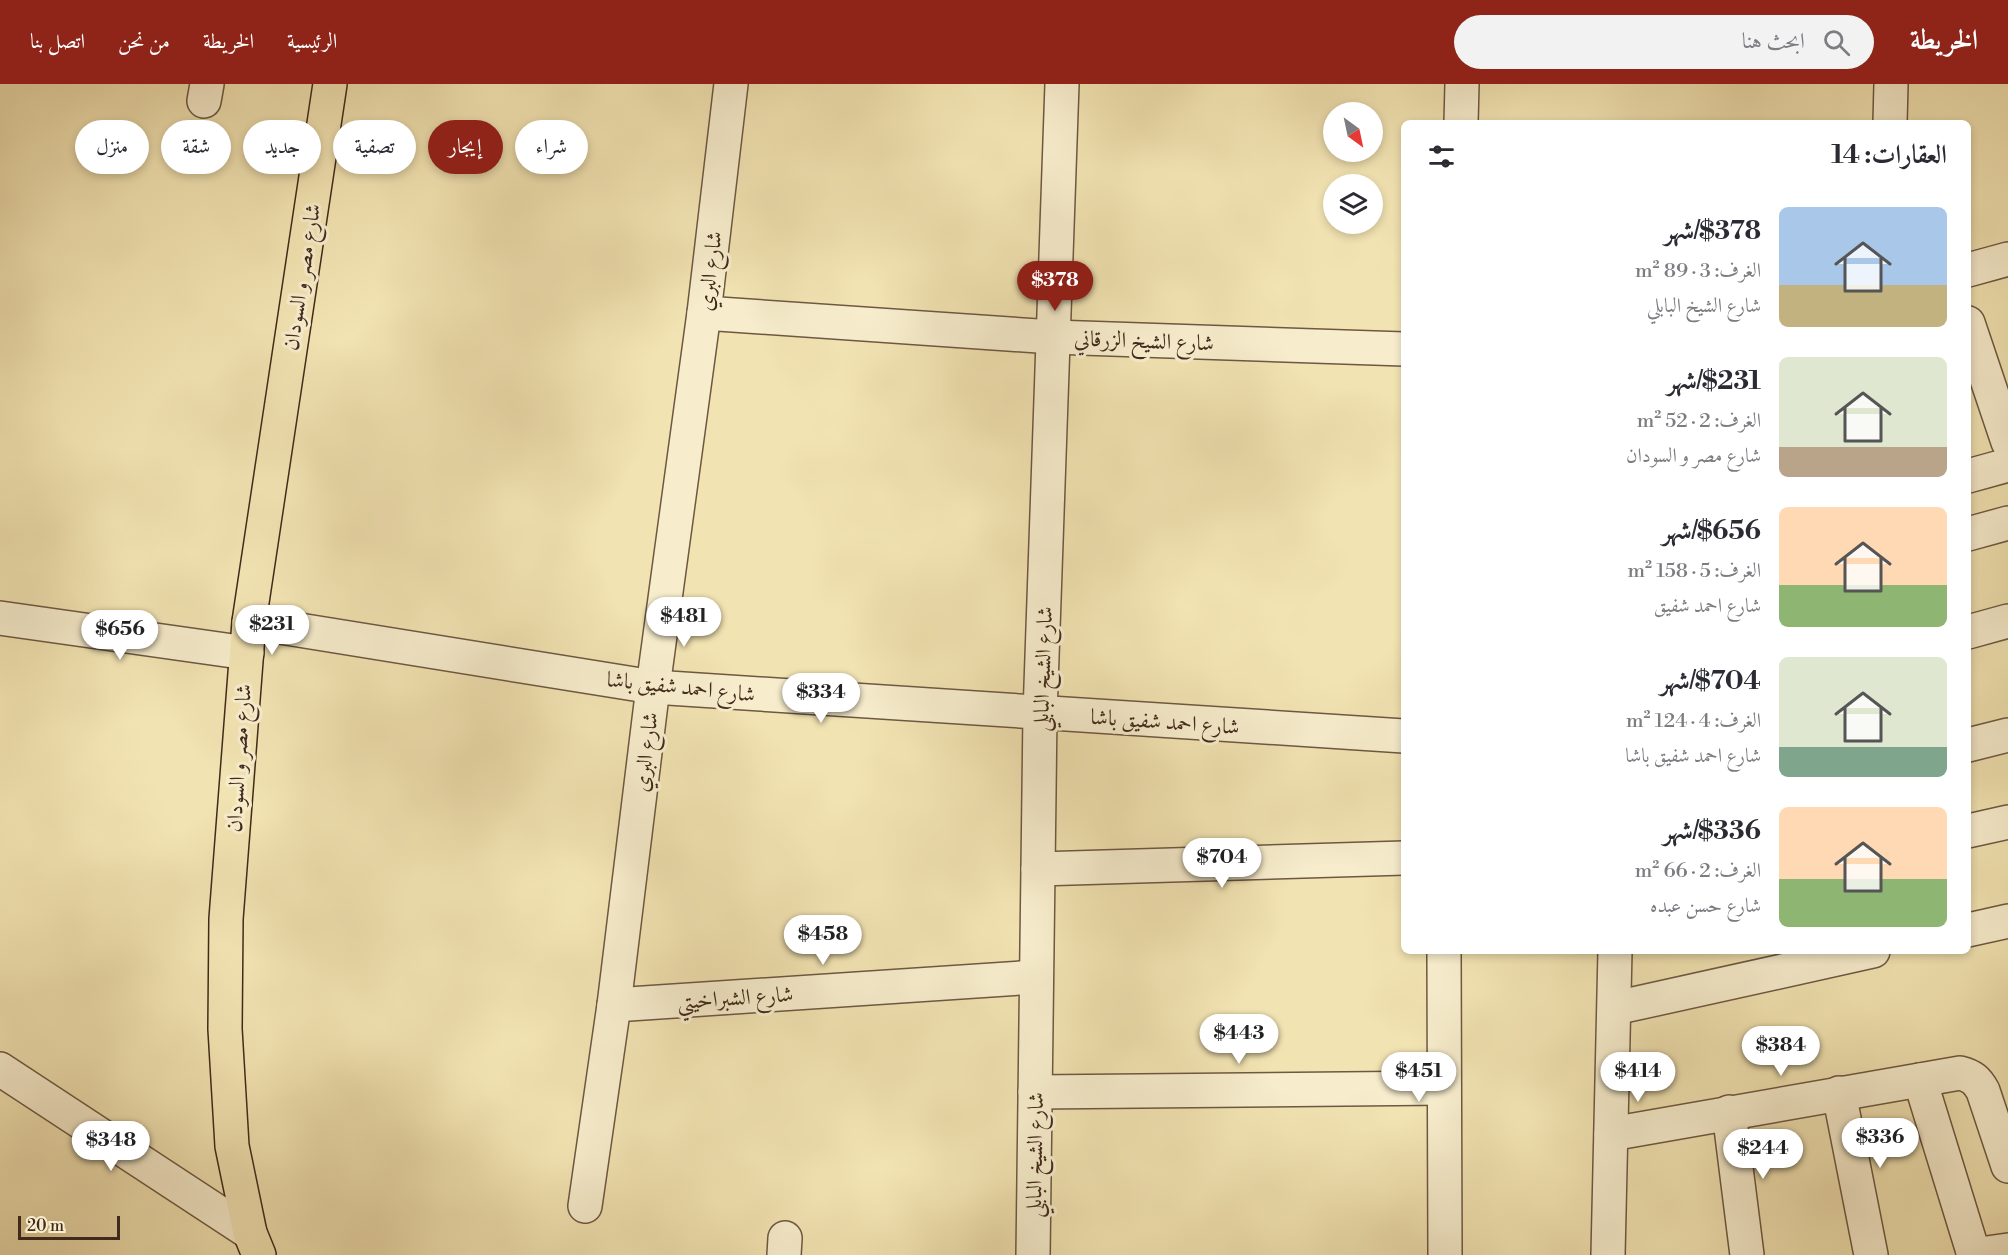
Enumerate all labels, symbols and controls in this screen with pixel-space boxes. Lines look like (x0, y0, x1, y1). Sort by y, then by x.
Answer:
search box (1454, 15, 1874, 69)
text: الخريطة (1910, 23, 1978, 58)
icon: search (1820, 26, 1853, 59)
text: ابحث هنا (1742, 28, 1805, 55)
text: اتصل بنا (30, 29, 85, 55)
text: من نحن (118, 29, 170, 55)
text: الخريطة (203, 29, 254, 55)
text: الرئيسية (287, 29, 337, 55)
north arrow (1323, 102, 1383, 162)
map controls (1323, 102, 1383, 234)
chip: منزل (75, 120, 149, 174)
chip: شقة (161, 120, 231, 174)
chip: جديد (243, 120, 321, 174)
chip: تصفية (333, 120, 416, 174)
chip: إيجار (428, 120, 503, 174)
chip: شراء (515, 120, 588, 174)
text: العقارات: 14 (1831, 139, 1947, 171)
icon: filters (1425, 140, 1458, 173)
button: layers (1323, 174, 1383, 234)
street label: شارع مصر و السودان (278, 202, 331, 353)
text: $378/شهر (1664, 215, 1761, 247)
street label: شارع البري (692, 230, 733, 313)
icon: home (1827, 231, 1899, 303)
text: الغرف: 3 · 89 m² (1635, 259, 1761, 284)
pin: $378 (1019, 261, 1091, 312)
text: $378 (1031, 268, 1079, 293)
text: شارع الشيخ البابلي (1647, 294, 1761, 319)
street label: شارع الشيخ الزرقاني (1073, 326, 1214, 362)
text: $231/شهر (1667, 365, 1761, 397)
icon: home (1827, 381, 1899, 453)
text: الغرف: 2 · 52 m² (1637, 409, 1761, 434)
text: شارع مصر و السودان (1626, 444, 1761, 469)
text: $656/شهر (1662, 515, 1761, 547)
icon: home (1827, 531, 1899, 603)
text: الغرف: 5 · 158 m² (1628, 559, 1761, 584)
text: شارع احمد شفيق (1654, 594, 1761, 619)
pin: $481 (648, 597, 720, 648)
text: $481 (660, 604, 708, 629)
pin: $231 (236, 605, 308, 656)
street label: شارع الشيخ البابلي (1028, 606, 1066, 733)
pin: $656 (84, 610, 156, 661)
text: $231 (249, 612, 295, 637)
text: $656 (95, 617, 145, 642)
text: $704/شهر (1660, 665, 1761, 697)
street label: شارع احمد شفيق باشا (605, 666, 756, 713)
pin: $334 (785, 673, 857, 724)
text: $334 (796, 680, 846, 705)
icon: home (1827, 681, 1899, 753)
street label: شارع مصر و السودان (221, 683, 262, 833)
street label: شارع احمد شفيق باشا (1089, 704, 1240, 745)
text: الغرف: 4 · 124 m² (1626, 709, 1761, 734)
street label: شارع البري (628, 711, 669, 794)
text: شارع احمد شفيق باشا (1625, 744, 1761, 769)
text: $336/شهر (1663, 815, 1761, 847)
icon: home (1827, 831, 1899, 903)
pin: $704 (1186, 838, 1258, 889)
text: $704 (1197, 845, 1247, 870)
text: الغرف: 2 · 66 m² (1635, 859, 1761, 884)
text: شارع حسن عبده (1650, 894, 1761, 919)
pin: $458 (787, 915, 859, 966)
text: $458 (798, 922, 848, 947)
street label: شارع الشبراخيتي (676, 981, 795, 1022)
pin: $443 (1203, 1014, 1275, 1065)
text: $443 (1213, 1021, 1265, 1046)
pin: $384 (1745, 1026, 1817, 1077)
text: $384 (1756, 1033, 1806, 1058)
pin: $451 (1383, 1052, 1455, 1103)
pin: $414 (1602, 1052, 1674, 1103)
text: $451 (1395, 1059, 1443, 1084)
text: $414 (1614, 1059, 1662, 1084)
street label: شارع الشيخ البابلي (1021, 1092, 1057, 1218)
pin: $336 (1844, 1118, 1916, 1169)
pin: $348 (75, 1121, 147, 1172)
text: $336 (1856, 1125, 1904, 1150)
text: $348 (86, 1128, 136, 1153)
pin: $244 (1727, 1129, 1799, 1180)
text: $244 (1737, 1136, 1789, 1161)
scale bar (18, 1213, 120, 1240)
text: 20 m (27, 1216, 64, 1236)

